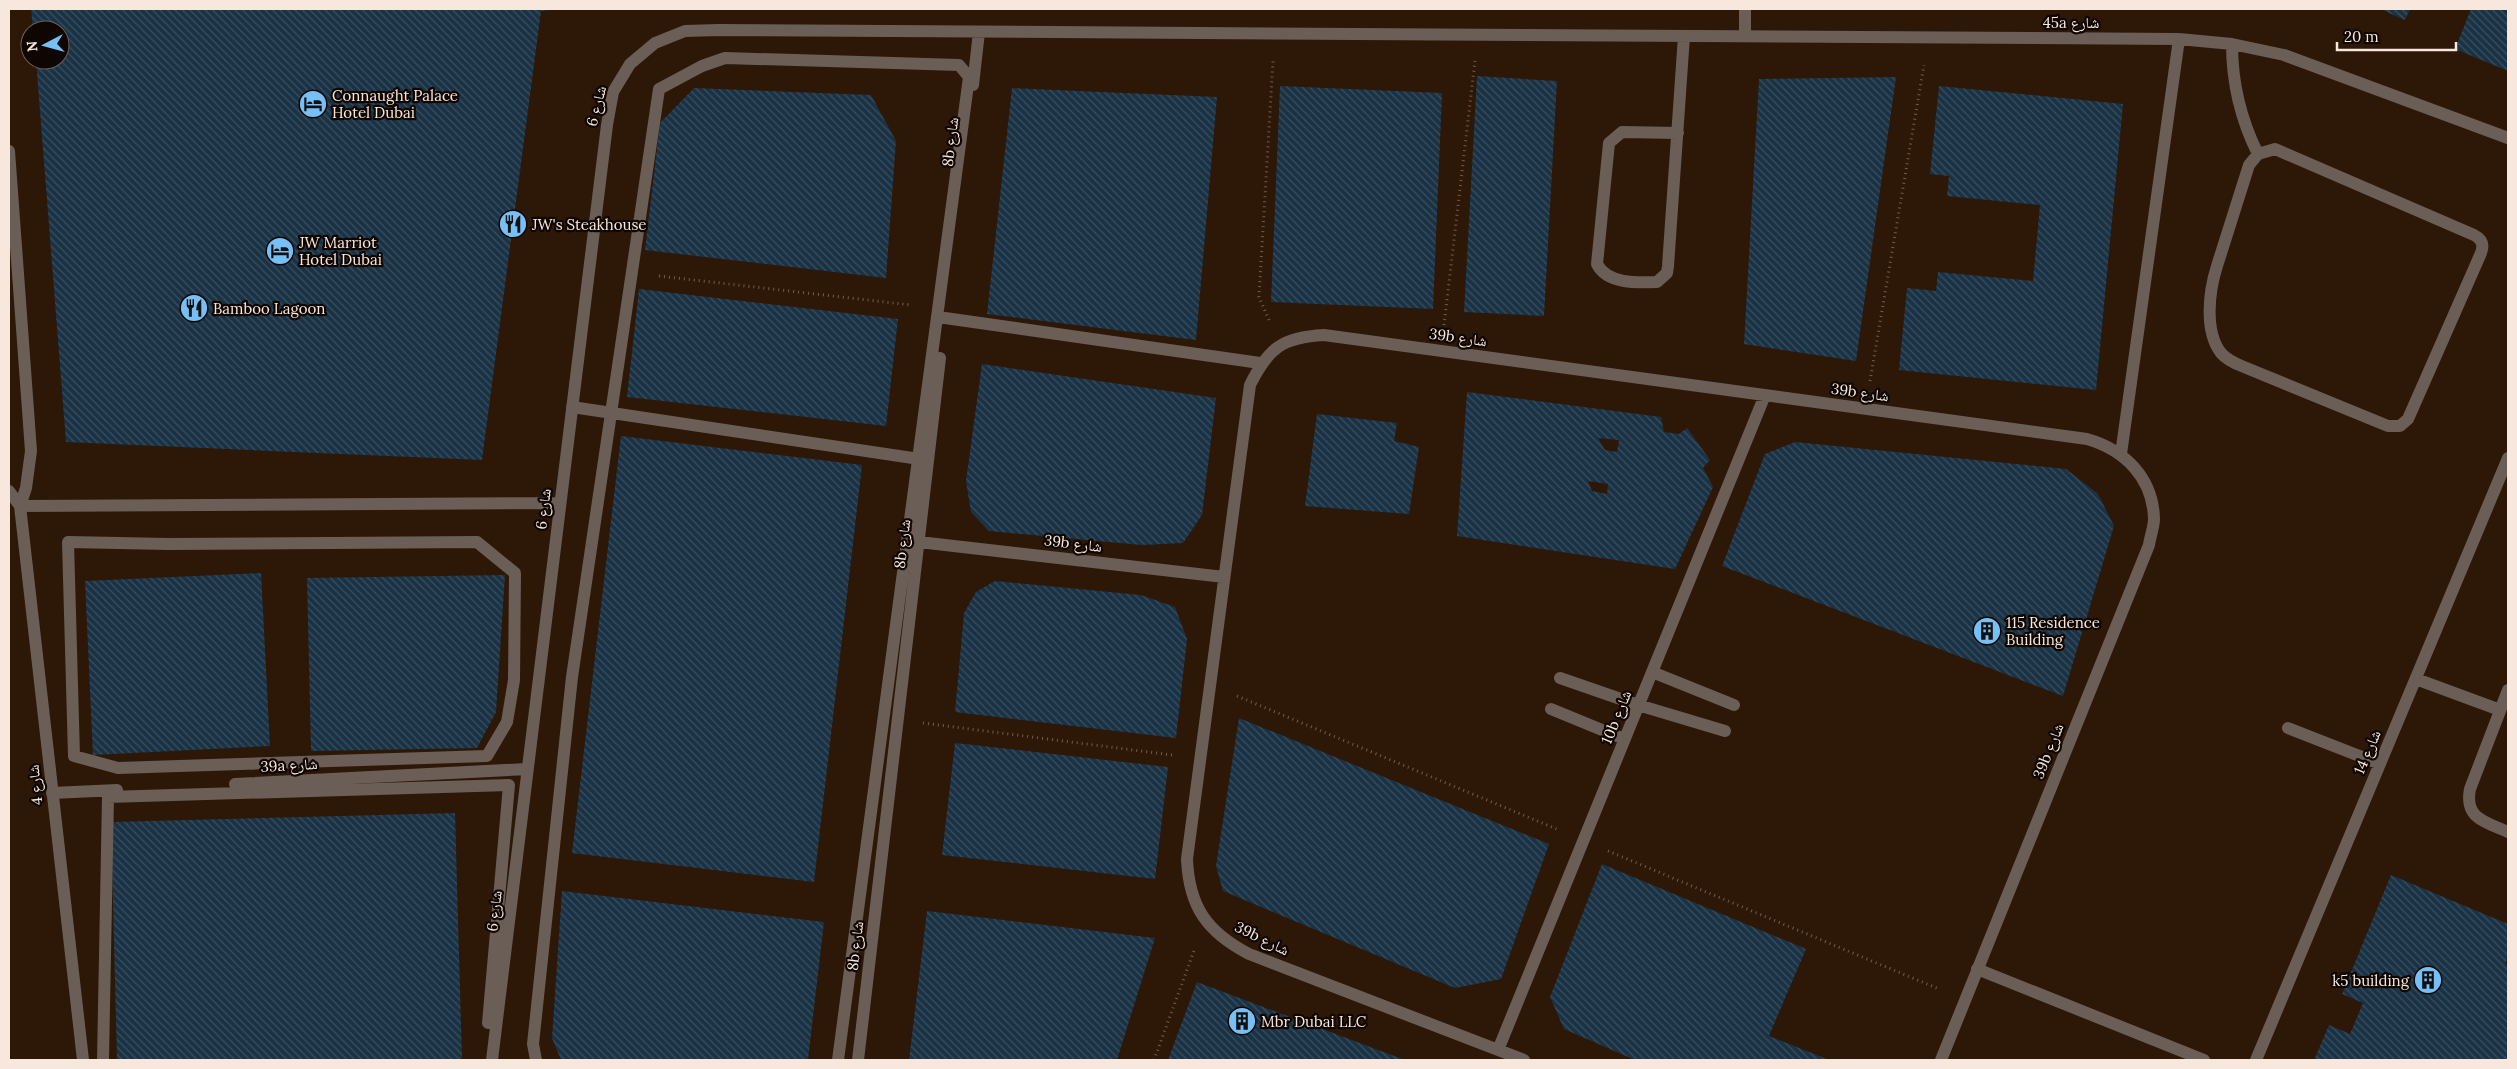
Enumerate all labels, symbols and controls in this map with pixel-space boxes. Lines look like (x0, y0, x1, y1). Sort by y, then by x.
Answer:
street label: 45a شارع (2043, 13, 2099, 33)
north arrow (20, 20, 70, 70)
scale bar (2337, 20, 2456, 52)
text: 20 m (2344, 27, 2379, 46)
text: N (23, 40, 42, 53)
street label: شارع 6 (582, 84, 611, 128)
place label: Connaught Palace Hotel Dubai (332, 86, 458, 122)
hotel icon: Connaught Palace Hotel Dubai (298, 89, 328, 119)
street label: 8b شارع (938, 116, 963, 168)
restaurant icon: JW's Steakhouse (498, 209, 528, 239)
place label: JW's Steakhouse (531, 215, 646, 234)
place label: JW Marriot Hotel Dubai (298, 233, 382, 269)
hotel icon: JW Marriot Hotel Dubai (265, 236, 295, 266)
restaurant icon: Bamboo Lagoon (179, 293, 209, 323)
place label: Bamboo Lagoon (213, 299, 325, 318)
street label: 39b شارع (1428, 324, 1488, 351)
street label: 39b شارع (1830, 379, 1890, 406)
street label: شارع 6 (531, 487, 556, 531)
street label: 8b شارع (890, 518, 915, 570)
street label: 39b شارع (1043, 530, 1103, 557)
place label: 115 Residence Building (2006, 613, 2100, 649)
building icon: 115 Residence Building (1972, 616, 2002, 646)
street label: 10b شارع (1597, 687, 1636, 747)
street label: 39b شارع (2028, 720, 2069, 782)
street label: شارع 14 (2349, 727, 2386, 777)
street label: 39a شارع (260, 754, 318, 777)
street label: شارع 4 (23, 764, 48, 806)
street label: شارع 6 (482, 889, 507, 933)
street label: 39b شارع (1231, 917, 1292, 960)
street label: 8b شارع (843, 920, 868, 972)
building icon: k5 building (2413, 965, 2443, 995)
place label: k5 building (2332, 971, 2410, 990)
building icon: Mbr Dubai LLC (1227, 1006, 1257, 1036)
place label: Mbr Dubai LLC (1261, 1012, 1367, 1031)

